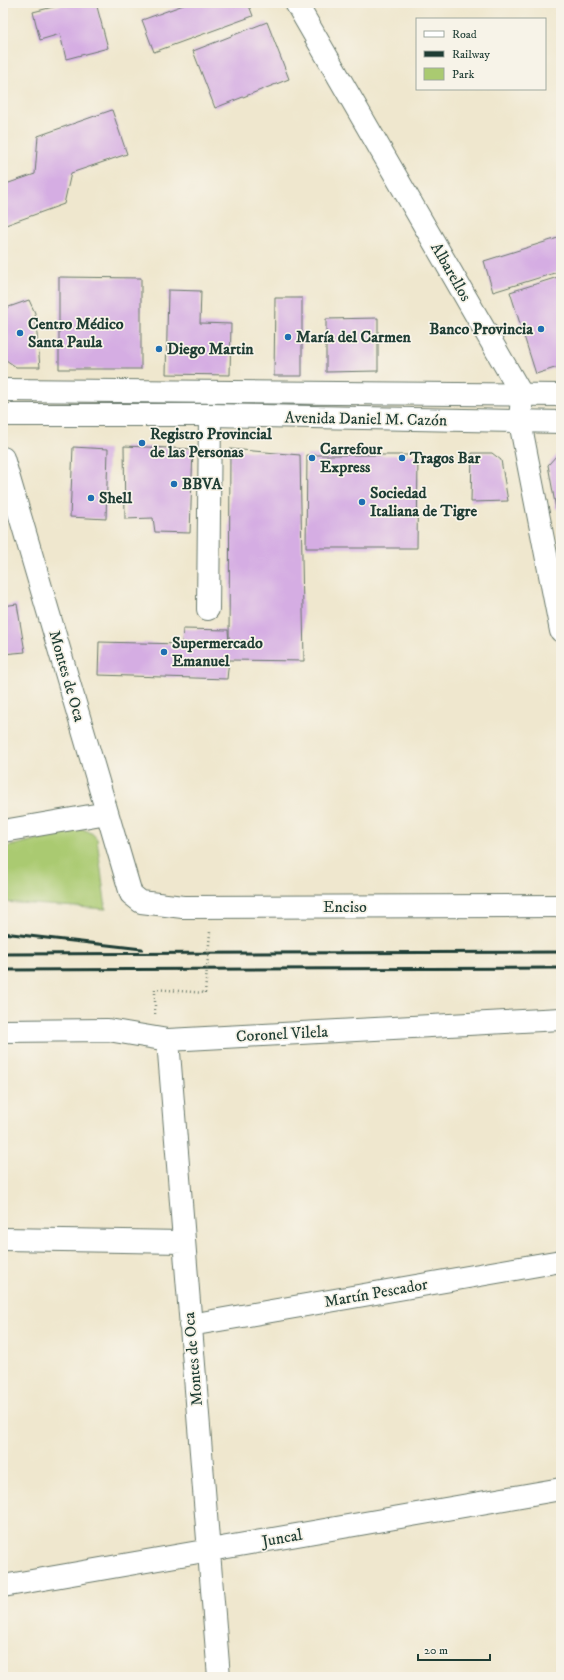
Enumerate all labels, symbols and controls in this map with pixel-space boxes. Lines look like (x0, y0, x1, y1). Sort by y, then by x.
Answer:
legend (416, 18, 546, 90)
text: Road (452, 27, 477, 42)
text: Railway (452, 47, 490, 62)
text: Park (452, 67, 474, 82)
street label: Albarellos (426, 239, 476, 305)
place label: Centro Médico Santa Paula (28, 314, 124, 352)
place label: Banco Provincia (429, 319, 534, 339)
marker: Banco Provincia (536, 324, 546, 334)
place label: María del Carmen (296, 327, 412, 347)
marker: Centro Médico Santa Paula (15, 328, 25, 338)
marker: María del Carmen (283, 332, 293, 342)
place label: Diego Martin (167, 339, 254, 359)
marker: Diego Martin (154, 344, 164, 354)
street label: Avenida Daniel M. Cazón (285, 408, 448, 430)
place label: Registro Provincial de las Personas (150, 424, 273, 462)
marker: Registro Provincial de las Personas (137, 438, 147, 448)
place label: Carrefour Express (320, 439, 384, 477)
place label: Tragos Bar (409, 448, 481, 468)
marker: Carrefour Express (307, 453, 317, 463)
marker: Tragos Bar (397, 453, 407, 463)
place label: BBVA (182, 474, 223, 494)
marker: BBVA (169, 479, 179, 489)
place label: Sociedad Italiana de Tigre (370, 483, 478, 521)
place label: Shell (99, 488, 133, 508)
marker: Shell (86, 493, 96, 503)
marker: Sociedad Italiana de Tigre (357, 497, 367, 507)
street label: Montes de Oca (44, 628, 90, 724)
place label: Supermercado Emanuel (172, 633, 263, 671)
marker: Supermercado Emanuel (159, 647, 169, 657)
street label: Enciso (323, 897, 367, 917)
street label: Coronel Vilela (235, 1022, 329, 1046)
street label: Martín Pescador (323, 1274, 429, 1312)
street label: Montes de Oca (179, 1311, 207, 1407)
street label: Juncal (258, 1525, 304, 1552)
scale bar (418, 1636, 490, 1662)
text: 20 m (424, 1643, 448, 1658)

